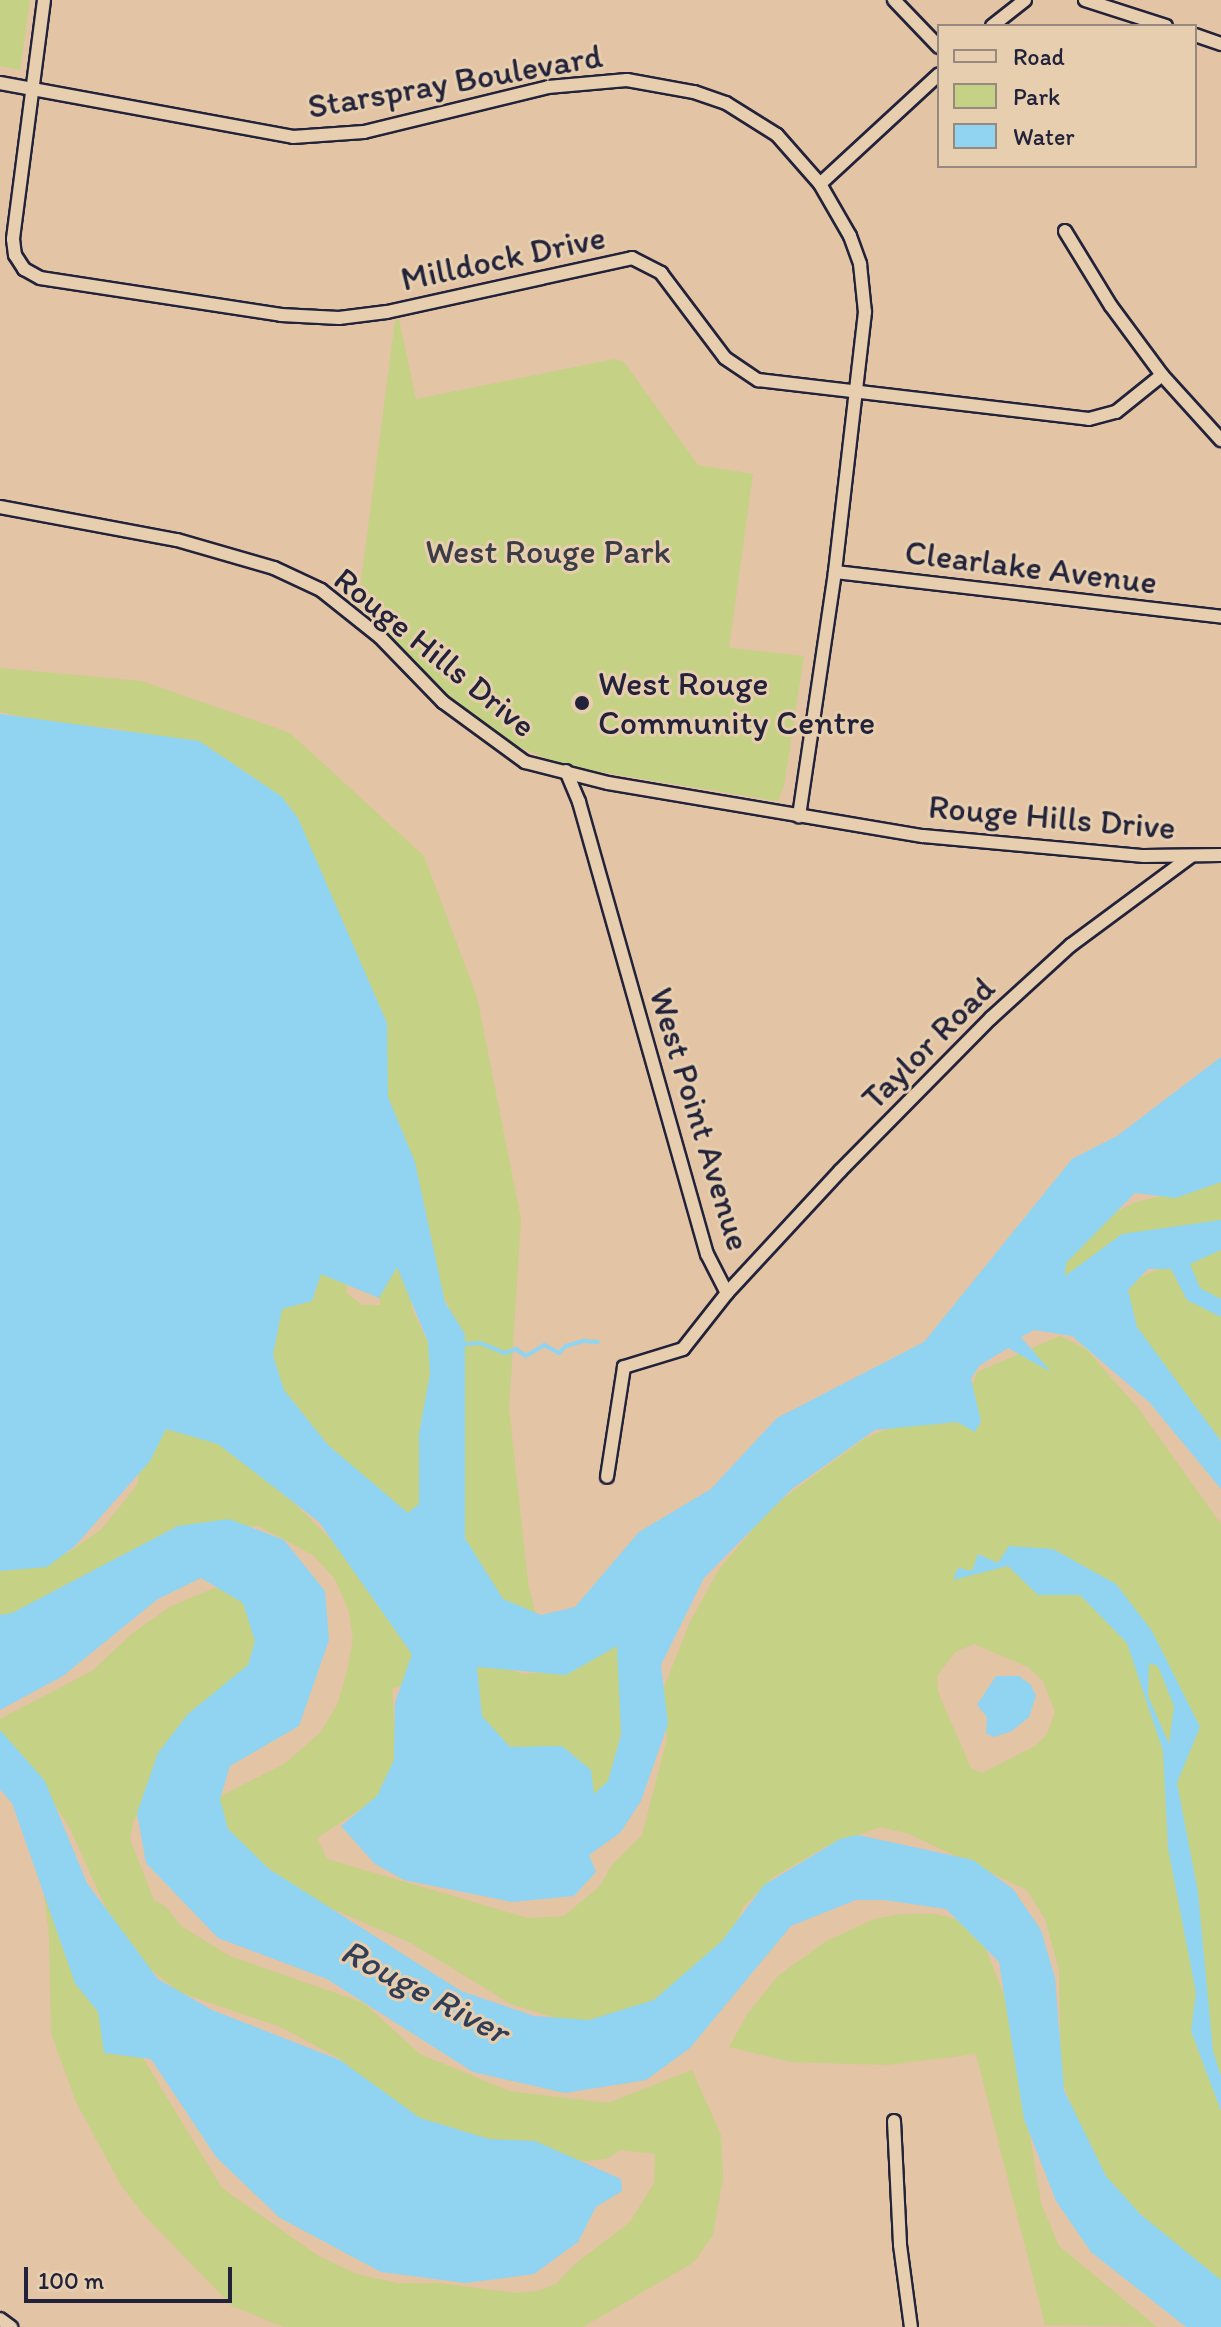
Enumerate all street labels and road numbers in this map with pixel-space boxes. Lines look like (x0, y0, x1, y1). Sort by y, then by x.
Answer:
street label: Starspray Boulevard (304, 35, 606, 127)
street label: Milldock Drive (397, 216, 609, 300)
street label: Clearlake Avenue (903, 531, 1159, 603)
street label: Rouge Hills Drive (325, 558, 545, 746)
street label: Rouge Hills Drive (926, 786, 1178, 848)
street label: Taylor Road (853, 968, 1003, 1118)
street label: West Point Avenue (641, 984, 759, 1254)

